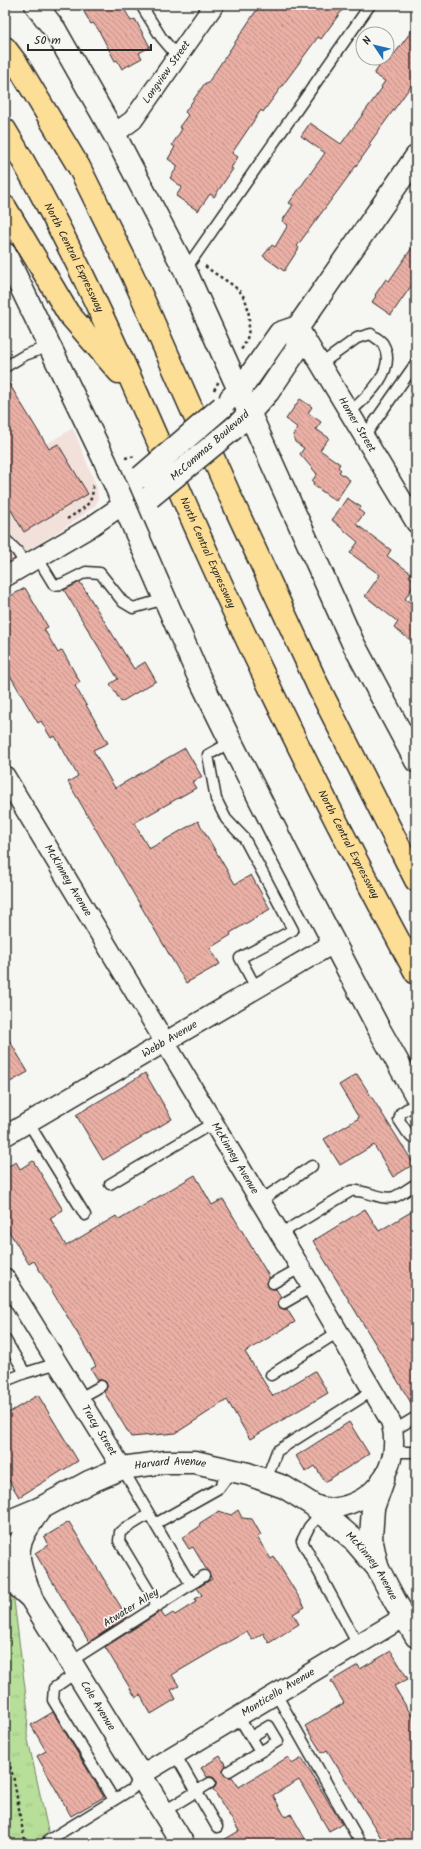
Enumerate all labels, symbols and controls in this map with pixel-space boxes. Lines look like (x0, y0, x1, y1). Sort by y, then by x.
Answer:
scale bar (28, 26, 151, 52)
north arrow (355, 26, 395, 66)
text: 50 m (34, 31, 61, 50)
text: N (358, 33, 377, 49)
street label: Longview Street (138, 36, 196, 108)
street label: North Central Expressway (39, 200, 109, 316)
street label: Homer Street (333, 393, 381, 457)
street label: McCommas Boulevard (166, 406, 254, 486)
street label: North Central Expressway (174, 494, 241, 612)
street label: North Central Expressway (313, 787, 384, 903)
street label: McKinney Avenue (39, 841, 97, 920)
street label: Webb Avenue (138, 1016, 201, 1063)
street label: McKinney Avenue (206, 1119, 263, 1198)
street label: Tracy Street (76, 1401, 122, 1460)
street label: Harvard Avenue (133, 1453, 208, 1475)
street label: McKinney Avenue (341, 1527, 402, 1604)
street label: Atwater Alley (100, 1583, 163, 1632)
street label: Monticello Avenue (238, 1663, 319, 1722)
street label: Cole Avenue (75, 1677, 120, 1734)

